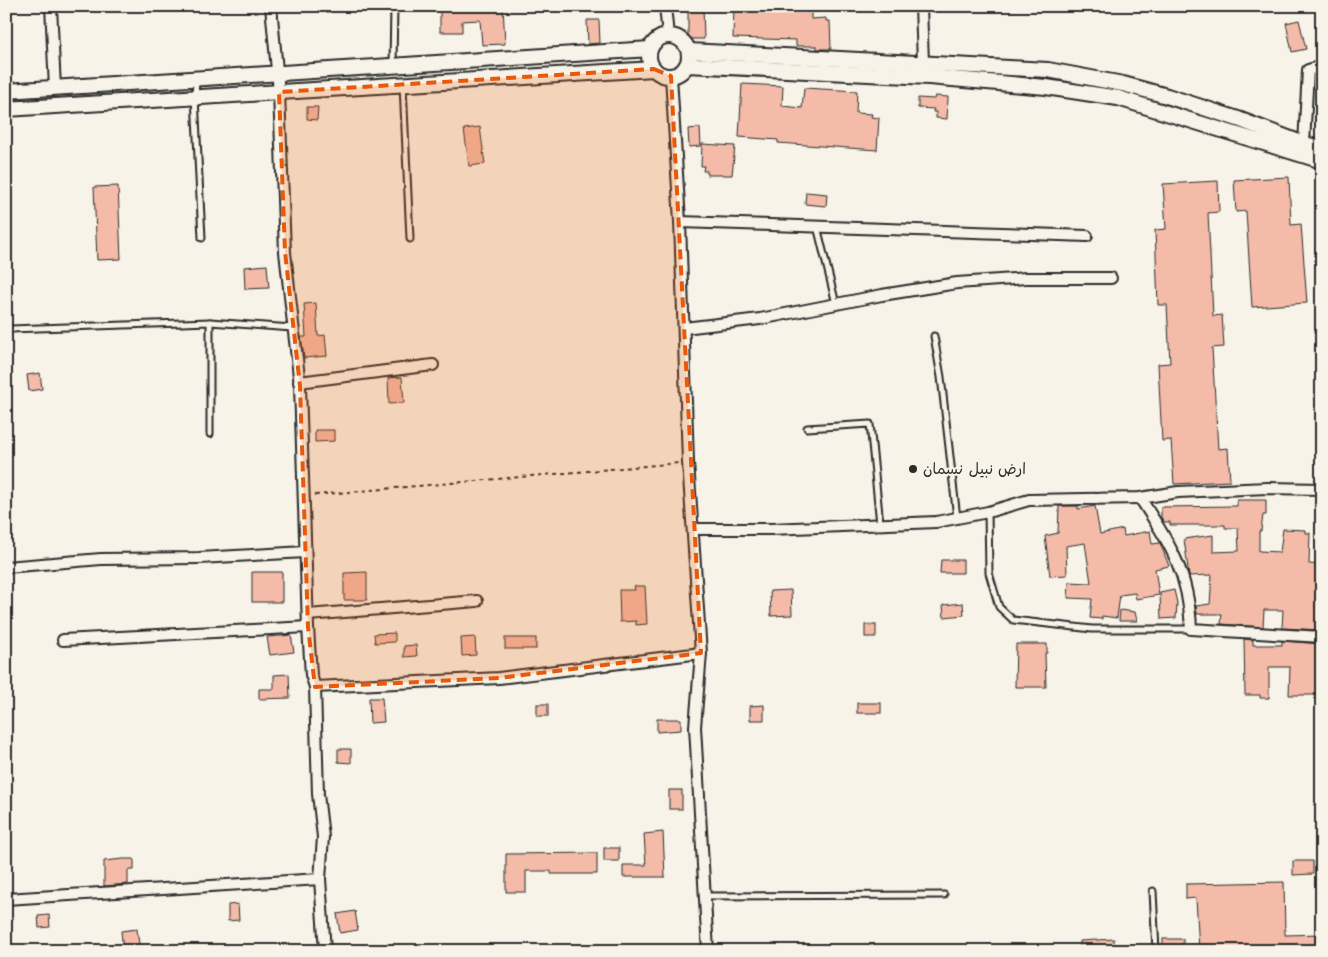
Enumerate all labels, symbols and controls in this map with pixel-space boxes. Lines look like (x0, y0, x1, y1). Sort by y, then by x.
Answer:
place label: ارض نبيل نسمان (923, 456, 1026, 479)
marker: ارض نبيل نسمان (907, 463, 919, 475)

